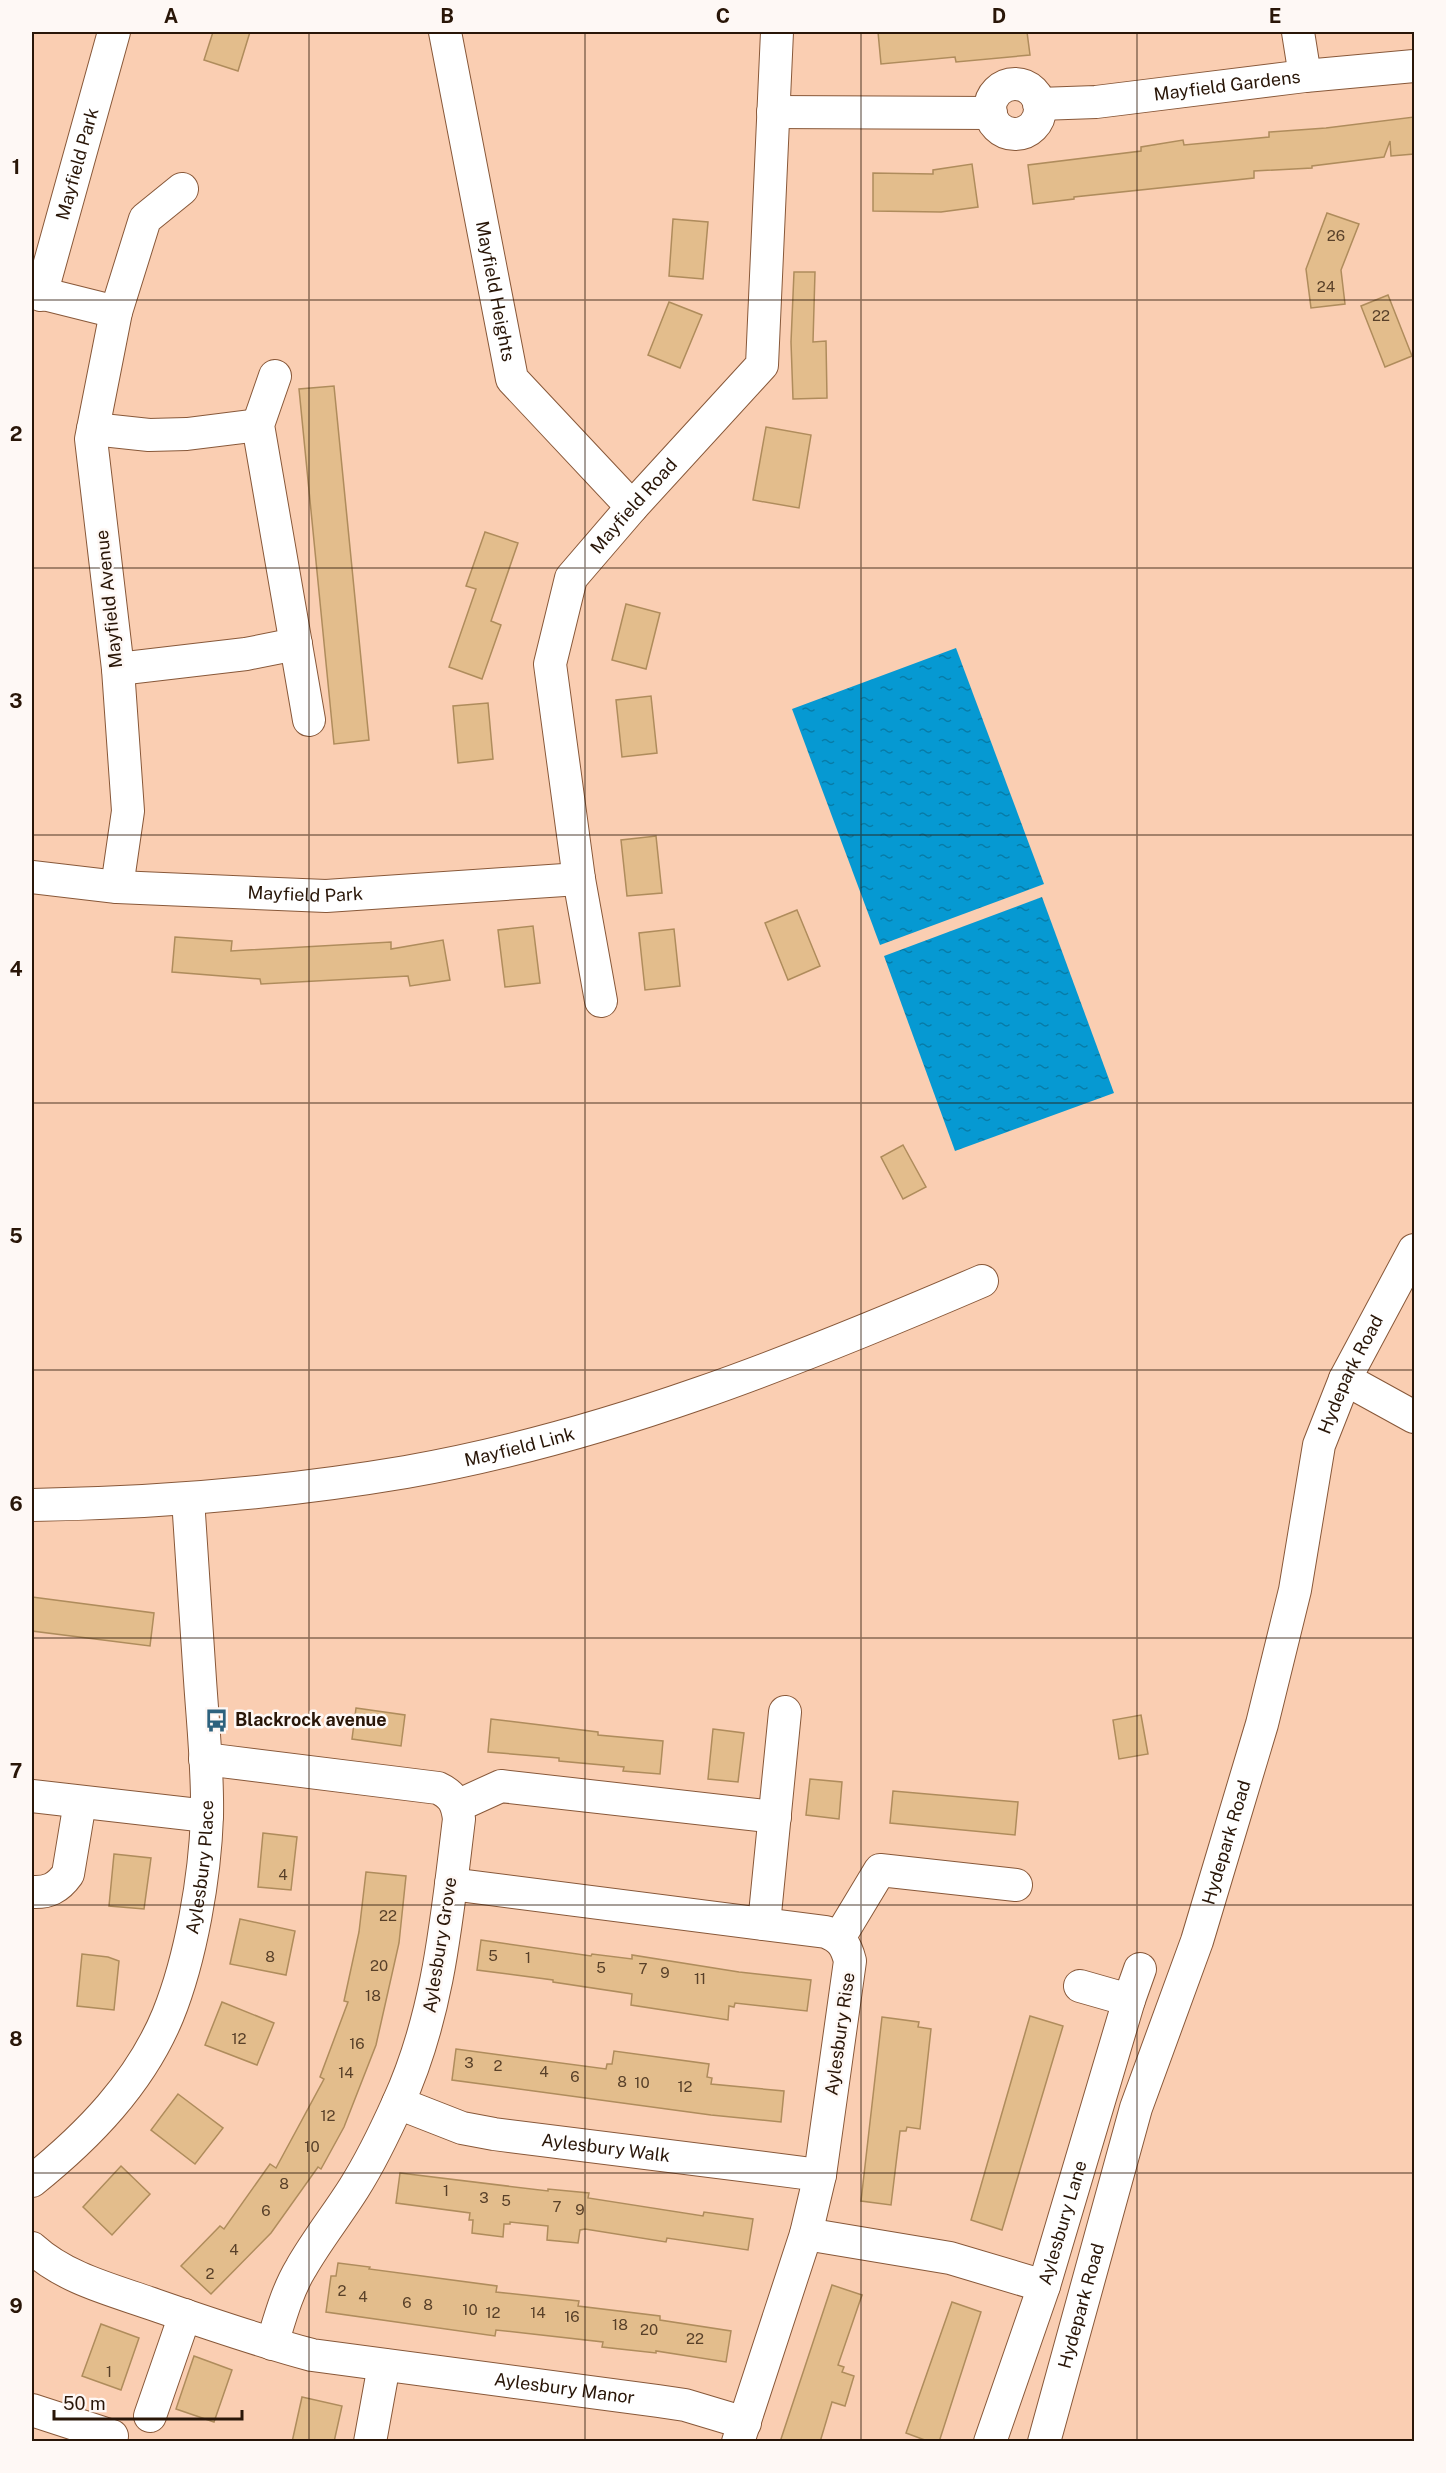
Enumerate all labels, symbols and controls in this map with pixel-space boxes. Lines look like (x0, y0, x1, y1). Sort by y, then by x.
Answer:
text: A (164, 4, 178, 28)
text: B (440, 4, 454, 28)
text: C (716, 4, 730, 28)
text: D (992, 4, 1006, 28)
text: E (1269, 4, 1281, 28)
street label: Mayfield Gardens (1152, 66, 1301, 105)
street label: Mayfield Park (51, 105, 102, 222)
text: 1 (12, 155, 20, 179)
street label: Mayfield Heights (472, 219, 519, 363)
house number: 26 (1327, 227, 1345, 244)
house number: 24 (1317, 278, 1335, 295)
house number: 22 (1372, 307, 1390, 324)
text: 2 (10, 422, 22, 446)
street label: Mayfield Road (586, 454, 681, 557)
street label: Mayfield Avenue (91, 529, 126, 669)
text: 3 (9, 689, 23, 713)
street label: Mayfield Park (247, 882, 364, 906)
text: 4 (9, 957, 23, 981)
text: 5 (9, 1224, 23, 1248)
street label: Hydepark Road (1313, 1311, 1387, 1437)
street label: Mayfield Link (462, 1423, 577, 1470)
text: 6 (9, 1492, 23, 1516)
bus stop icon: Blackrock avenue (204, 1707, 230, 1733)
place label: Blackrock avenue (235, 1709, 387, 1730)
text: 7 (10, 1759, 22, 1783)
street label: Hydepark Road (1197, 1778, 1255, 1907)
street label: Aylesbury Place (181, 1800, 217, 1936)
house number: 4 (278, 1866, 288, 1883)
street label: Aylesbury Grove (418, 1875, 461, 2014)
house number: 22 (379, 1907, 397, 1924)
house number: 5 (488, 1947, 498, 1964)
house number: 8 (265, 1948, 275, 1965)
house number: 1 (525, 1949, 531, 1966)
house number: 20 (370, 1957, 388, 1974)
house number: 5 (596, 1959, 606, 1976)
house number: 7 (638, 1960, 648, 1977)
house number: 9 (660, 1964, 670, 1981)
house number: 11 (694, 1970, 706, 1987)
street label: Aylesbury Rise (820, 1971, 859, 2097)
house number: 18 (365, 1987, 381, 2004)
text: 8 (9, 2027, 23, 2051)
house number: 12 (231, 2030, 247, 2047)
house number: 16 (349, 2035, 365, 2052)
house number: 3 (464, 2054, 474, 2071)
house number: 2 (494, 2057, 503, 2074)
house number: 4 (539, 2063, 549, 2080)
house number: 14 (338, 2064, 354, 2081)
house number: 6 (570, 2068, 580, 2085)
house number: 8 (617, 2073, 627, 2090)
house number: 10 (634, 2074, 650, 2091)
house number: 12 (677, 2078, 693, 2095)
house number: 12 (320, 2107, 336, 2124)
street label: Aylesbury Walk (540, 2129, 672, 2166)
house number: 10 (304, 2138, 320, 2155)
street label: Aylesbury Lane (1034, 2158, 1091, 2287)
house number: 8 (279, 2175, 289, 2192)
house number: 1 (443, 2182, 449, 2199)
house number: 3 (479, 2189, 489, 2206)
house number: 5 (501, 2192, 511, 2209)
house number: 7 (552, 2198, 562, 2215)
house number: 9 (575, 2201, 585, 2218)
house number: 6 (261, 2202, 271, 2219)
house number: 4 (229, 2241, 239, 2258)
street label: Hydepark Road (1054, 2241, 1108, 2371)
house number: 2 (206, 2265, 215, 2282)
house number: 2 (338, 2282, 347, 2299)
house number: 4 (358, 2288, 368, 2305)
text: 9 (9, 2294, 23, 2318)
house number: 6 (402, 2294, 412, 2311)
house number: 8 (423, 2296, 433, 2313)
house number: 10 (462, 2301, 478, 2318)
house number: 12 (485, 2304, 501, 2321)
house number: 14 (530, 2304, 546, 2321)
house number: 16 (564, 2308, 580, 2325)
house number: 18 (612, 2316, 628, 2333)
house number: 20 (640, 2321, 658, 2338)
house number: 22 (686, 2330, 704, 2347)
house number: 1 (106, 2363, 112, 2380)
street label: Aylesbury Manor (493, 2368, 636, 2408)
scale bar (54, 2383, 242, 2421)
text: 50 m (63, 2393, 106, 2414)

